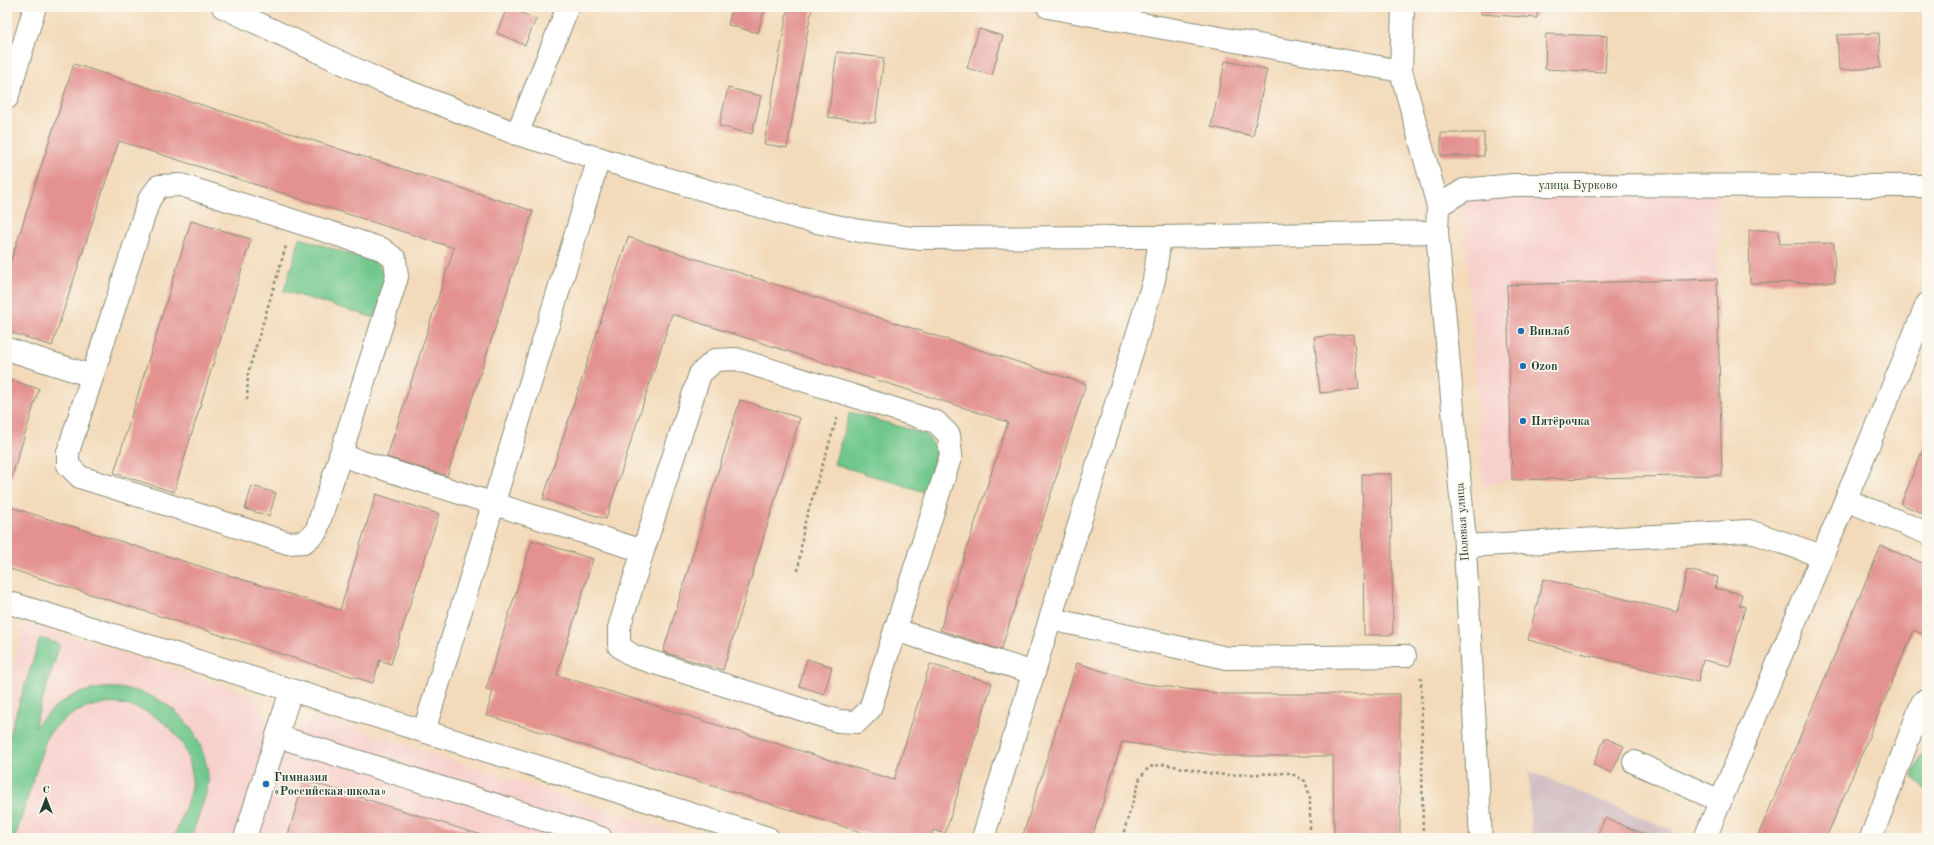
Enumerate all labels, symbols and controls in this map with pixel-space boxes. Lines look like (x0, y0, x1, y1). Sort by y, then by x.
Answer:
street label: улица Бурково (1539, 180, 1617, 192)
marker: Винлаб (1516, 326, 1526, 336)
place label: Винлаб (1529, 326, 1570, 338)
marker: Ozon (1518, 361, 1528, 371)
place label: Ozon (1531, 361, 1558, 373)
marker: Пятёрочка (1518, 416, 1528, 426)
place label: Пятёрочка (1531, 416, 1590, 428)
street label: Полевая улица (1454, 482, 1472, 562)
place label: Гимназия «Российская школа» (274, 772, 386, 798)
north arrow (26, 779, 66, 819)
marker: Гимназия «Российская школа» (261, 779, 271, 789)
text: С (42, 785, 50, 796)

